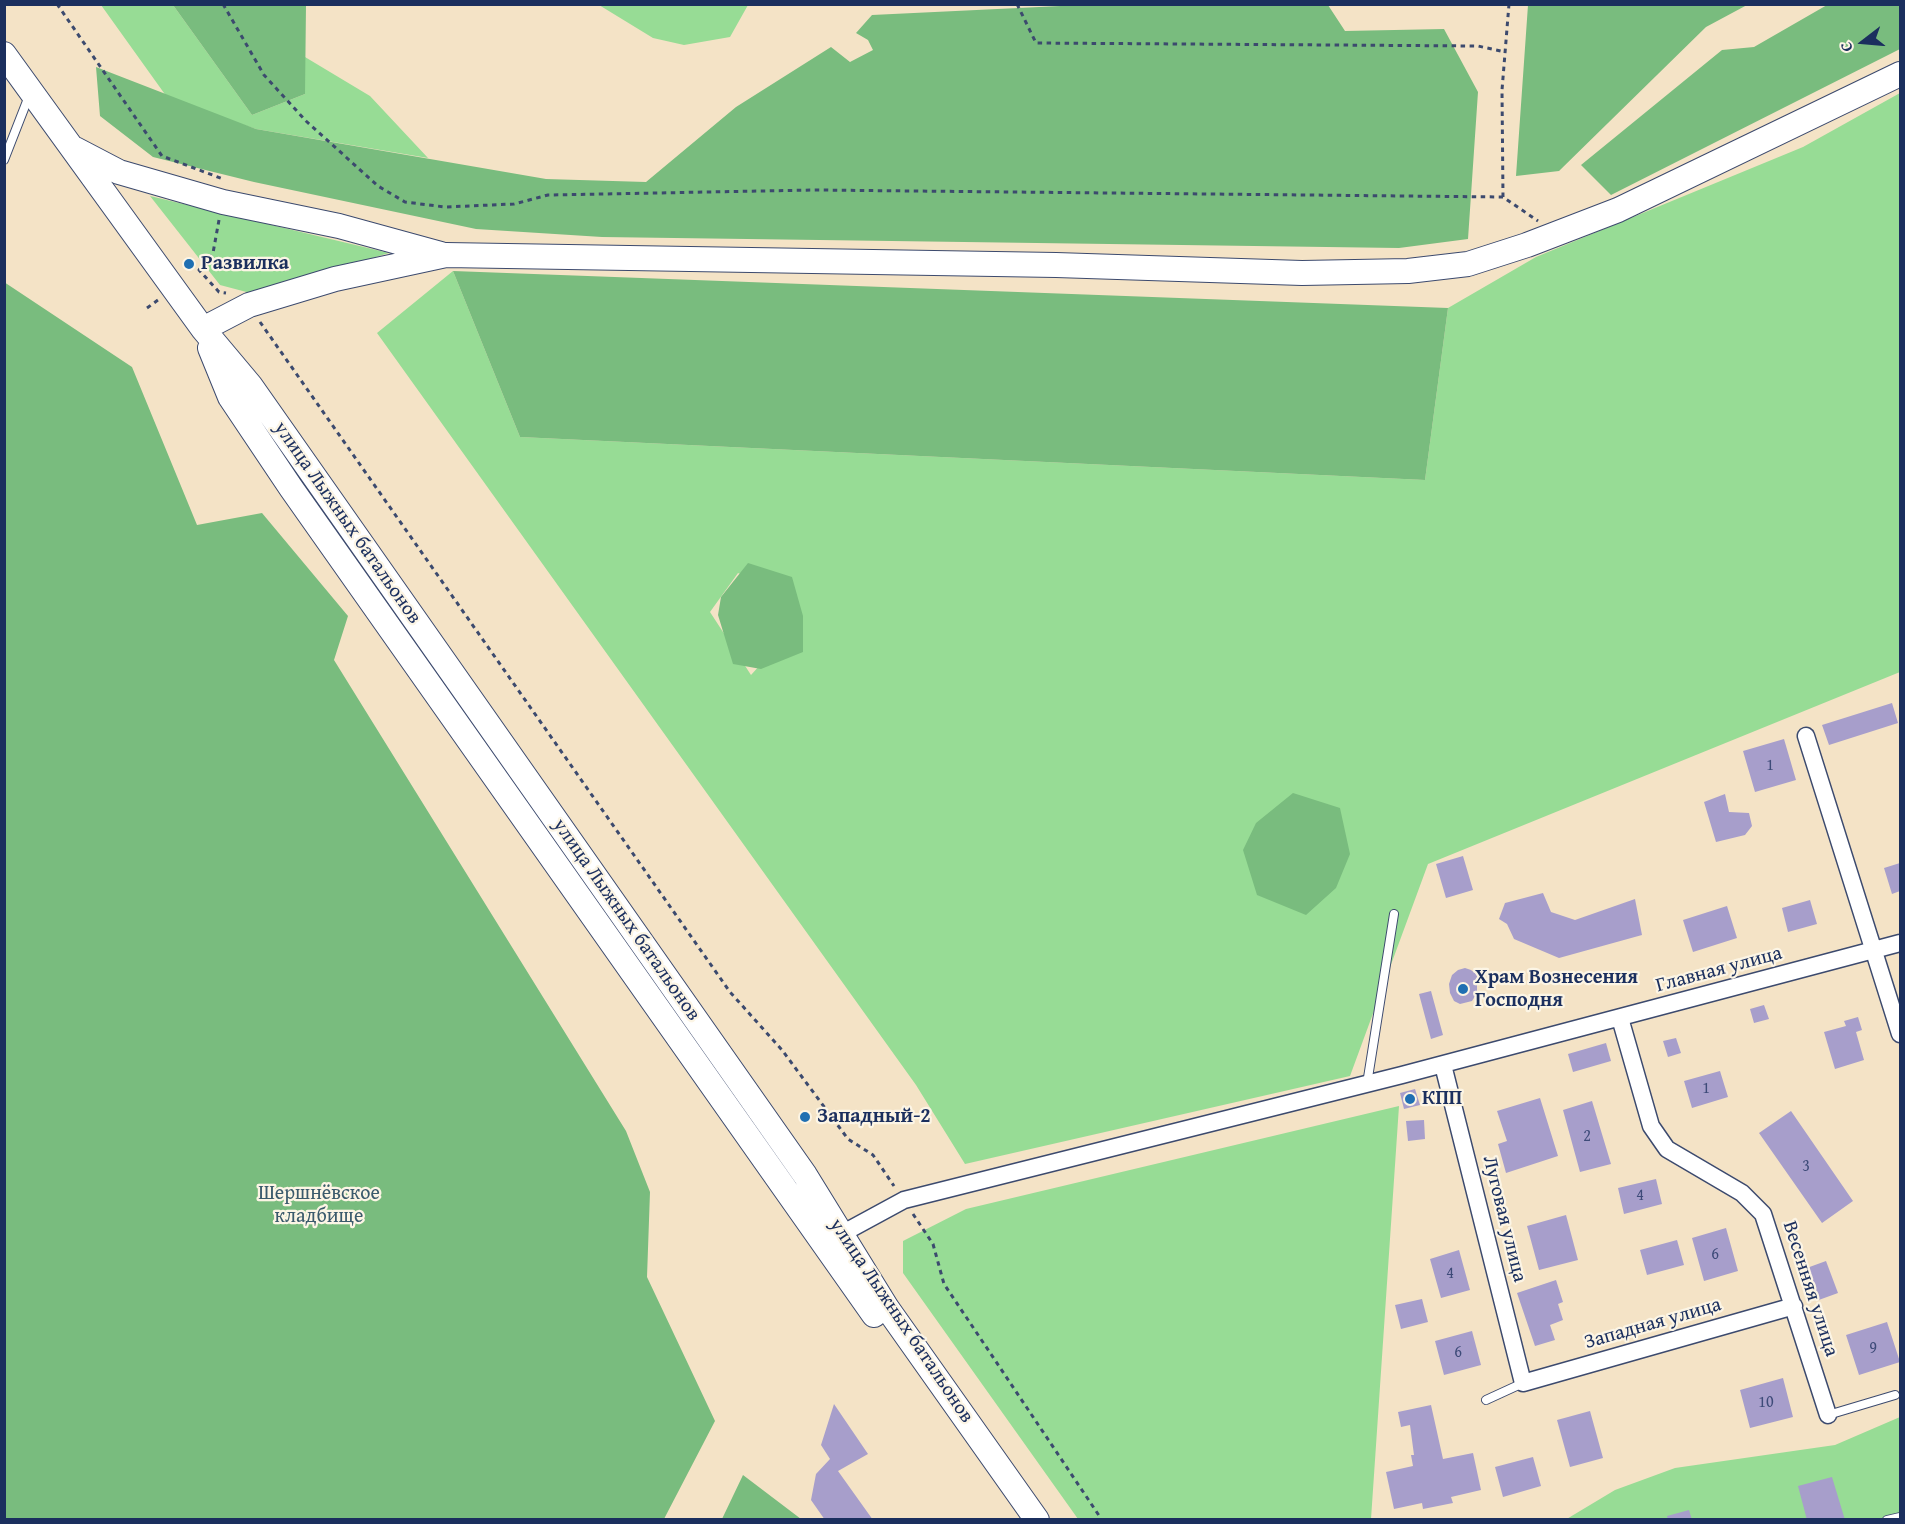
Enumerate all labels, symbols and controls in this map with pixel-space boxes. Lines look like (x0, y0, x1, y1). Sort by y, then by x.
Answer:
north arrow (1833, 12, 1893, 72)
text: С (1833, 39, 1858, 55)
place label: Развилка (201, 252, 289, 276)
marker: Развилка (182, 257, 196, 271)
street label: улица Лыжных батальонов (268, 417, 426, 629)
house number: 1 (1766, 756, 1774, 776)
street label: улица Лыжных батальонов (547, 814, 705, 1026)
street label: Главная улица (1653, 942, 1785, 998)
place label: Храм Вознесения Господня (1475, 966, 1638, 1013)
marker: Храм Вознесения Господня (1456, 982, 1470, 996)
house number: 1 (1702, 1079, 1710, 1099)
place label: КПП (1422, 1087, 1462, 1111)
marker: КПП (1403, 1092, 1417, 1106)
place label: Западный-2 (817, 1105, 931, 1129)
marker: Западный-2 (798, 1110, 812, 1124)
house number: 2 (1583, 1127, 1591, 1147)
street label: Луговая улица (1477, 1153, 1531, 1285)
house number: 3 (1802, 1157, 1810, 1177)
park label: Шершнёвское кладбище (258, 1182, 380, 1229)
house number: 4 (1636, 1186, 1644, 1206)
street label: улица Лыжных батальонов (824, 1214, 978, 1428)
street label: Весенняя улица (1777, 1218, 1843, 1360)
house number: 6 (1711, 1245, 1719, 1265)
house number: 4 (1446, 1264, 1454, 1284)
street label: Западная улица (1582, 1293, 1724, 1355)
house number: 9 (1869, 1339, 1877, 1359)
house number: 6 (1454, 1343, 1462, 1363)
house number: 10 (1758, 1393, 1774, 1413)

